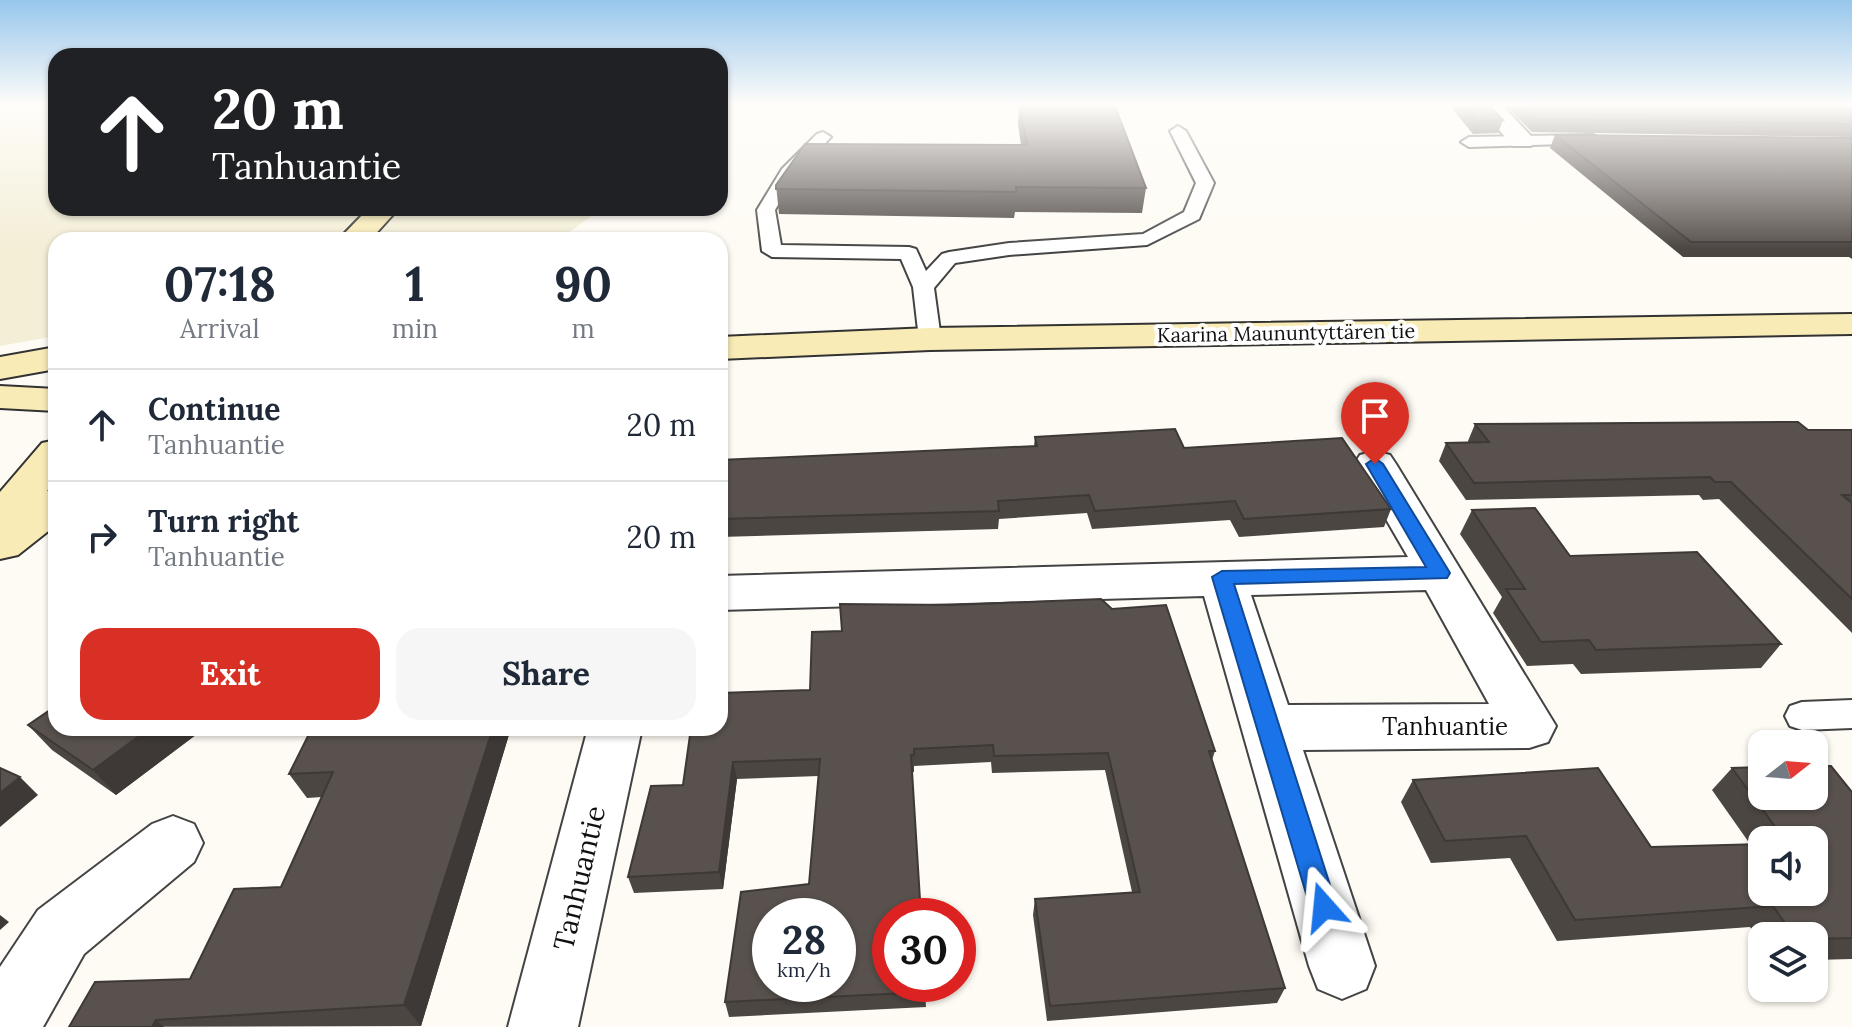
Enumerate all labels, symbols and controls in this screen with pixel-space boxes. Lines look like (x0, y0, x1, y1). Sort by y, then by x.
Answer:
text: 20 m (212, 73, 344, 144)
icon: ahead (80, 80, 184, 184)
text: Tanhuantie (212, 143, 401, 189)
text: 07:18 (164, 253, 276, 314)
text: 1 (405, 253, 425, 314)
text: 90 (554, 253, 612, 314)
text: Arrival (180, 312, 260, 345)
text: min (392, 312, 438, 345)
text: m (571, 312, 595, 345)
street label: Kaarina Maununtyttären tie (1157, 318, 1415, 347)
pin (1341, 382, 1409, 464)
text: Continue (148, 390, 280, 428)
icon: arrive (1353, 394, 1397, 438)
icon: ahead (80, 403, 124, 447)
text: 20 m (627, 406, 696, 444)
text: Tanhuantie (148, 428, 285, 461)
text: Turn right (148, 502, 299, 540)
icon: right (80, 515, 124, 559)
text: 20 m (627, 518, 696, 556)
text: Tanhuantie (148, 540, 285, 573)
button: Exit (80, 628, 380, 720)
button: Share (396, 628, 696, 720)
street label: Tanhuantie (1382, 711, 1508, 742)
north arrow (1748, 730, 1828, 810)
map controls (1748, 730, 1828, 1002)
street label: Tanhuantie (545, 802, 613, 954)
button: sound (1748, 826, 1828, 906)
position arrow (1282, 865, 1366, 949)
speed limit sign: 30 (872, 898, 976, 1002)
text: 28 (782, 914, 826, 965)
button: layers (1748, 922, 1828, 1002)
text: km/h (777, 957, 831, 982)

